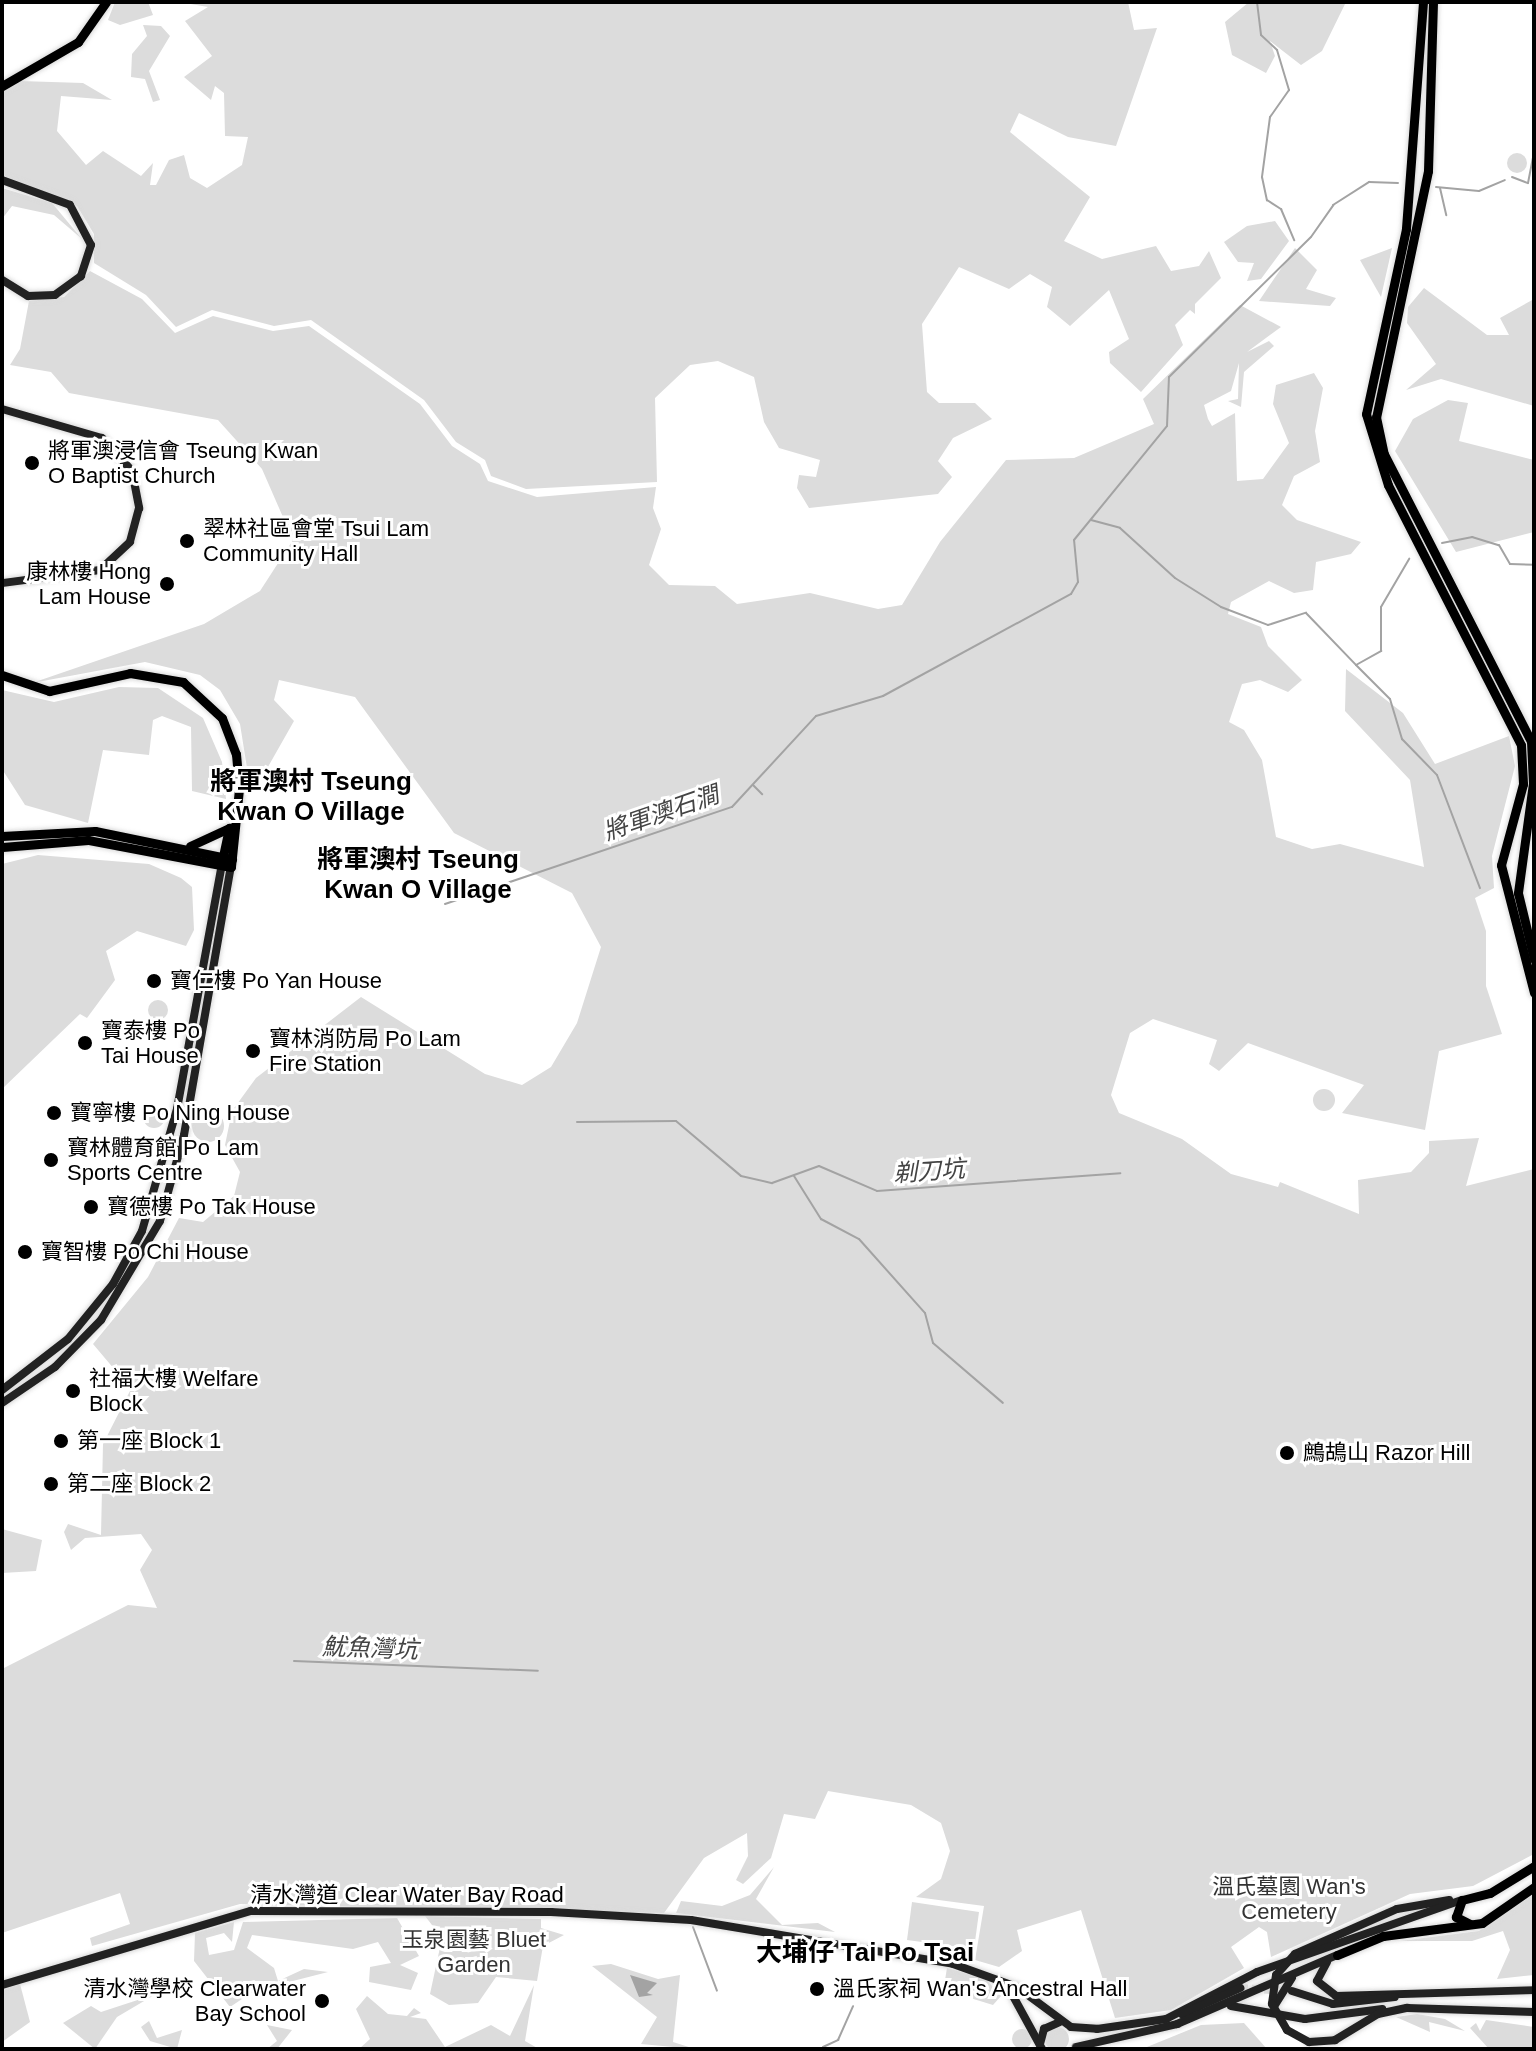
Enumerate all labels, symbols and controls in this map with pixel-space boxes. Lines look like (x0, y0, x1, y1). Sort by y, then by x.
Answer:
place label: 將軍澳浸信會 Tseung Kwan O Baptist Church (48, 437, 318, 488)
marker: 將軍澳浸信會 Tseung Kwan O Baptist Church (23, 454, 41, 472)
place label: 翠林社區會堂 Tsui Lam Community Hall (203, 515, 429, 566)
marker: 翠林社區會堂 Tsui Lam Community Hall (178, 532, 196, 550)
place label: 康林樓 Hong Lam House (26, 558, 151, 610)
marker: 康林樓 Hong Lam House (158, 575, 176, 593)
district label: 將軍澳村 Tseung Kwan O Village (210, 766, 412, 828)
water label: 將軍澳石澗 (600, 780, 722, 846)
district label: 將軍澳村 Tseung Kwan O Village (317, 844, 519, 906)
place label: 寶仁樓 Po Yan House (170, 968, 382, 994)
marker: 寶仁樓 Po Yan House (145, 972, 163, 990)
place label: 寶泰樓 Po Tai House (101, 1017, 200, 1068)
place label: 寶林消防局 Po Lam Fire Station (269, 1025, 461, 1076)
marker: 寶泰樓 Po Tai House (76, 1034, 94, 1052)
marker: 寶林消防局 Po Lam Fire Station (244, 1042, 262, 1060)
place label: 寶寧樓 Po Ning House (70, 1100, 290, 1126)
marker: 寶寧樓 Po Ning House (45, 1104, 63, 1122)
place label: 寶林體育館 Po Lam Sports Centre (67, 1134, 259, 1186)
marker: 寶林體育館 Po Lam Sports Centre (42, 1151, 60, 1169)
water label: 剃刀坑 (892, 1154, 966, 1188)
place label: 寶德樓 Po Tak House (107, 1194, 316, 1220)
marker: 寶德樓 Po Tak House (82, 1198, 100, 1216)
place label: 寶智樓 Po Chi House (41, 1239, 249, 1265)
marker: 寶智樓 Po Chi House (16, 1243, 34, 1261)
place label: 社福大樓 Welfare Block (89, 1365, 259, 1416)
marker: 社福大樓 Welfare Block (64, 1382, 82, 1400)
place label: 第一座 Block 1 (77, 1428, 221, 1454)
marker: 第一座 Block 1 (52, 1432, 70, 1450)
place label: 鷓鴣山 Razor Hill (1303, 1440, 1470, 1466)
marker: 鷓鴣山 Razor Hill (1278, 1444, 1296, 1462)
place label: 第二座 Block 2 (67, 1471, 211, 1497)
marker: 第二座 Block 2 (42, 1475, 60, 1493)
water label: 魷魚灣坑 (322, 1632, 418, 1664)
park label: 溫氏墓園 Wan's Cemetery (1212, 1873, 1366, 1924)
street label: 清水灣道 Clear Water Bay Road (250, 1882, 564, 1908)
park label: 玉泉園藝 Bluet Garden (402, 1926, 546, 1978)
district label: 大埔仔 Tai Po Tsai (756, 1937, 974, 1969)
place label: 清水灣學校 Clearwater Bay School (84, 1975, 306, 2026)
place label: 溫氏家祠 Wan's Ancestral Hall (833, 1976, 1129, 2002)
marker: 溫氏家祠 Wan's Ancestral Hall (808, 1980, 826, 1998)
marker: 清水灣學校 Clearwater Bay School (313, 1992, 331, 2010)

